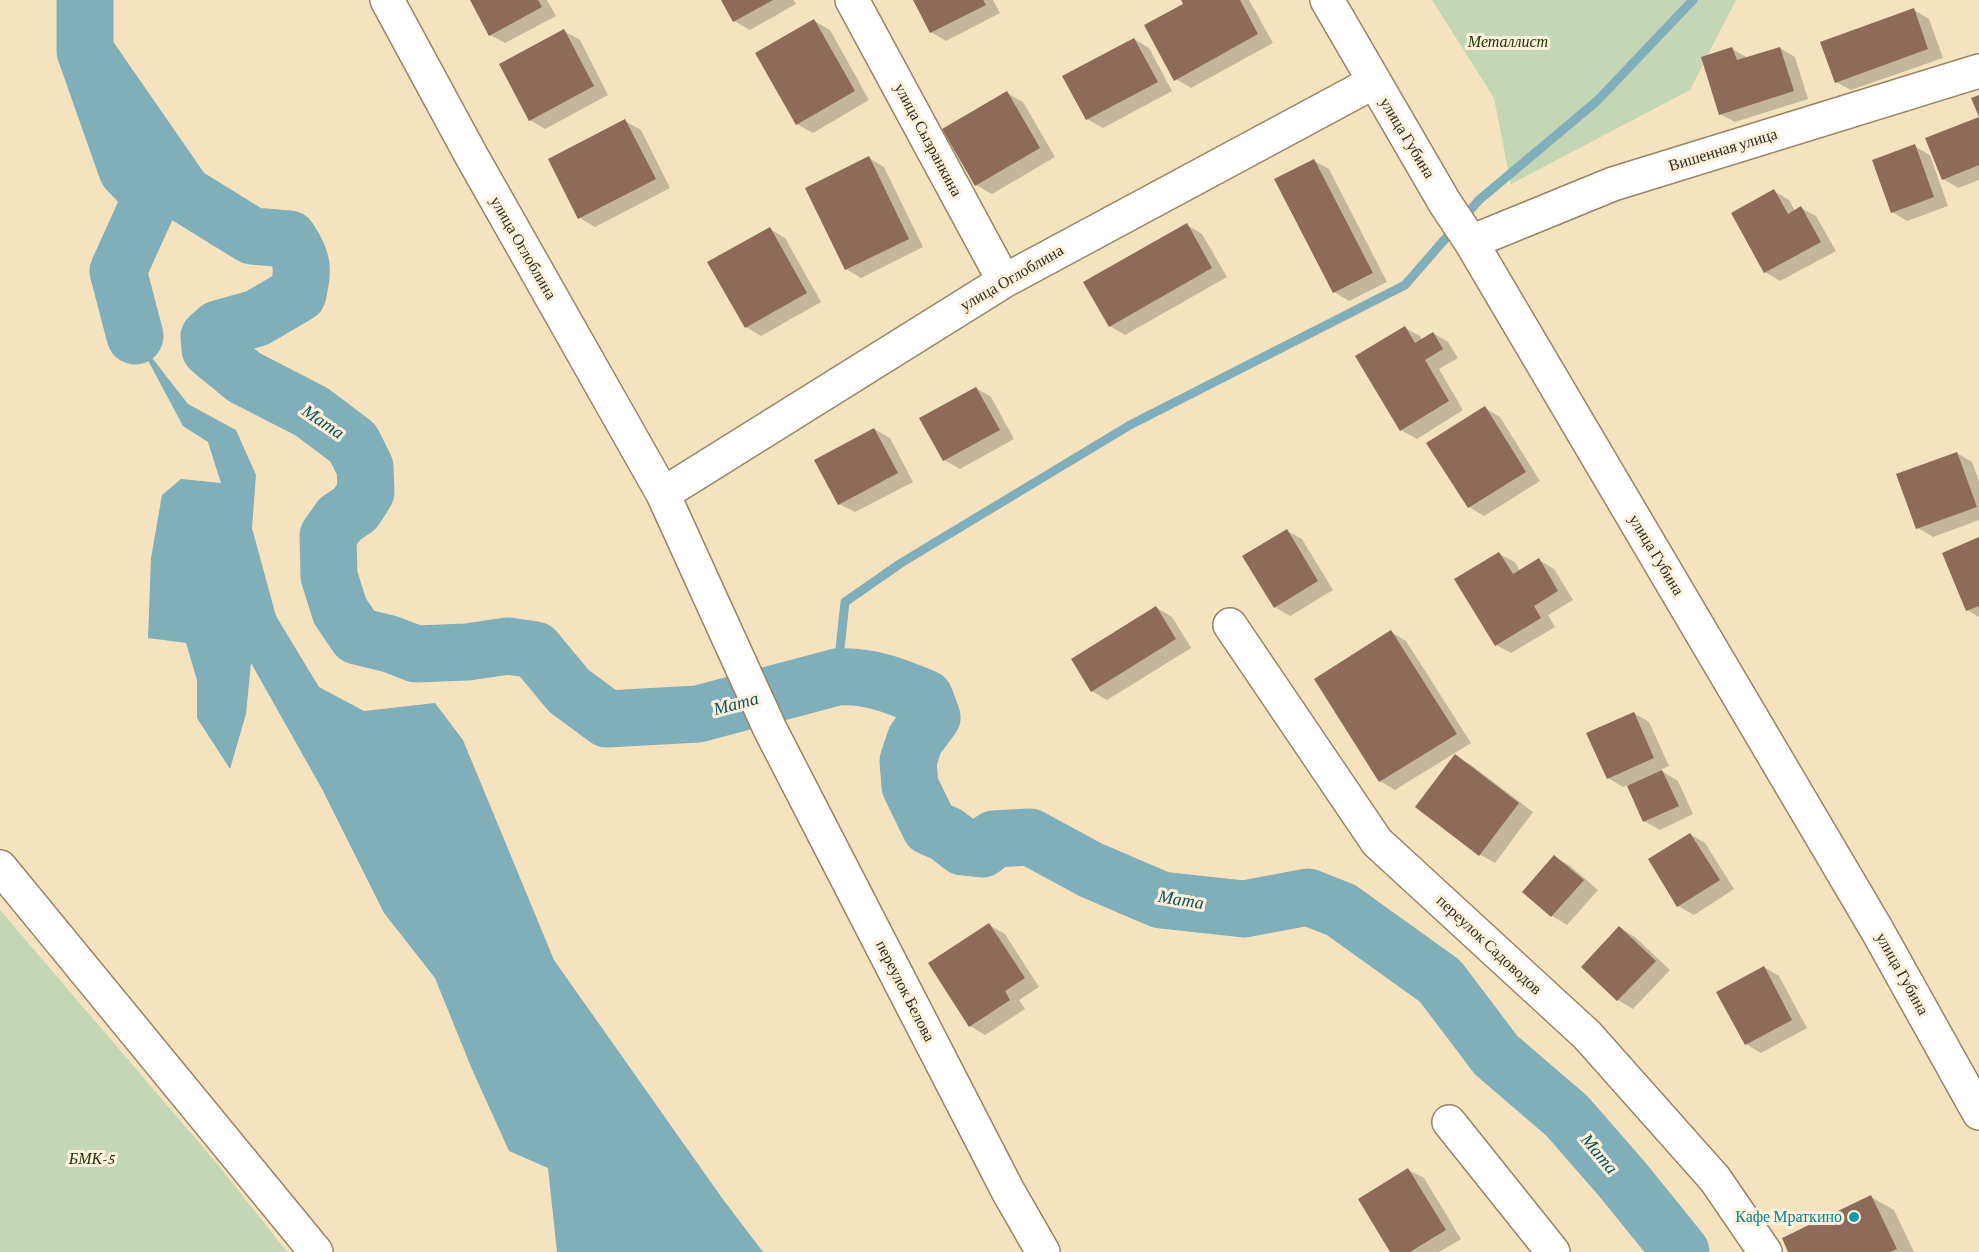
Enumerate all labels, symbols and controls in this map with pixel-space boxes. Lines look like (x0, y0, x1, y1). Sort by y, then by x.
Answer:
park label: Металлист (1468, 32, 1548, 52)
street label: улица Сызранкина (890, 80, 966, 200)
street label: улица Губина (1375, 94, 1439, 182)
street label: Вишенная улица (1666, 124, 1780, 176)
street label: улица Оглоблина (486, 193, 560, 303)
street label: улица Оглоблина (957, 241, 1067, 315)
water label: Мата (298, 400, 348, 444)
street label: улица Губина (1624, 511, 1688, 599)
water label: Мата (711, 688, 761, 720)
water label: Мата (1157, 886, 1205, 914)
street label: переулок Садоводов (1432, 891, 1546, 999)
street label: улица Губина (1871, 929, 1933, 1019)
street label: переулок Белова (871, 937, 939, 1045)
water label: Мата (1576, 1129, 1622, 1179)
park label: БМК-5 (69, 1149, 115, 1169)
place label: Кафе Мраткино (1735, 1207, 1842, 1227)
marker: Кафе Мраткино (1847, 1210, 1861, 1224)

